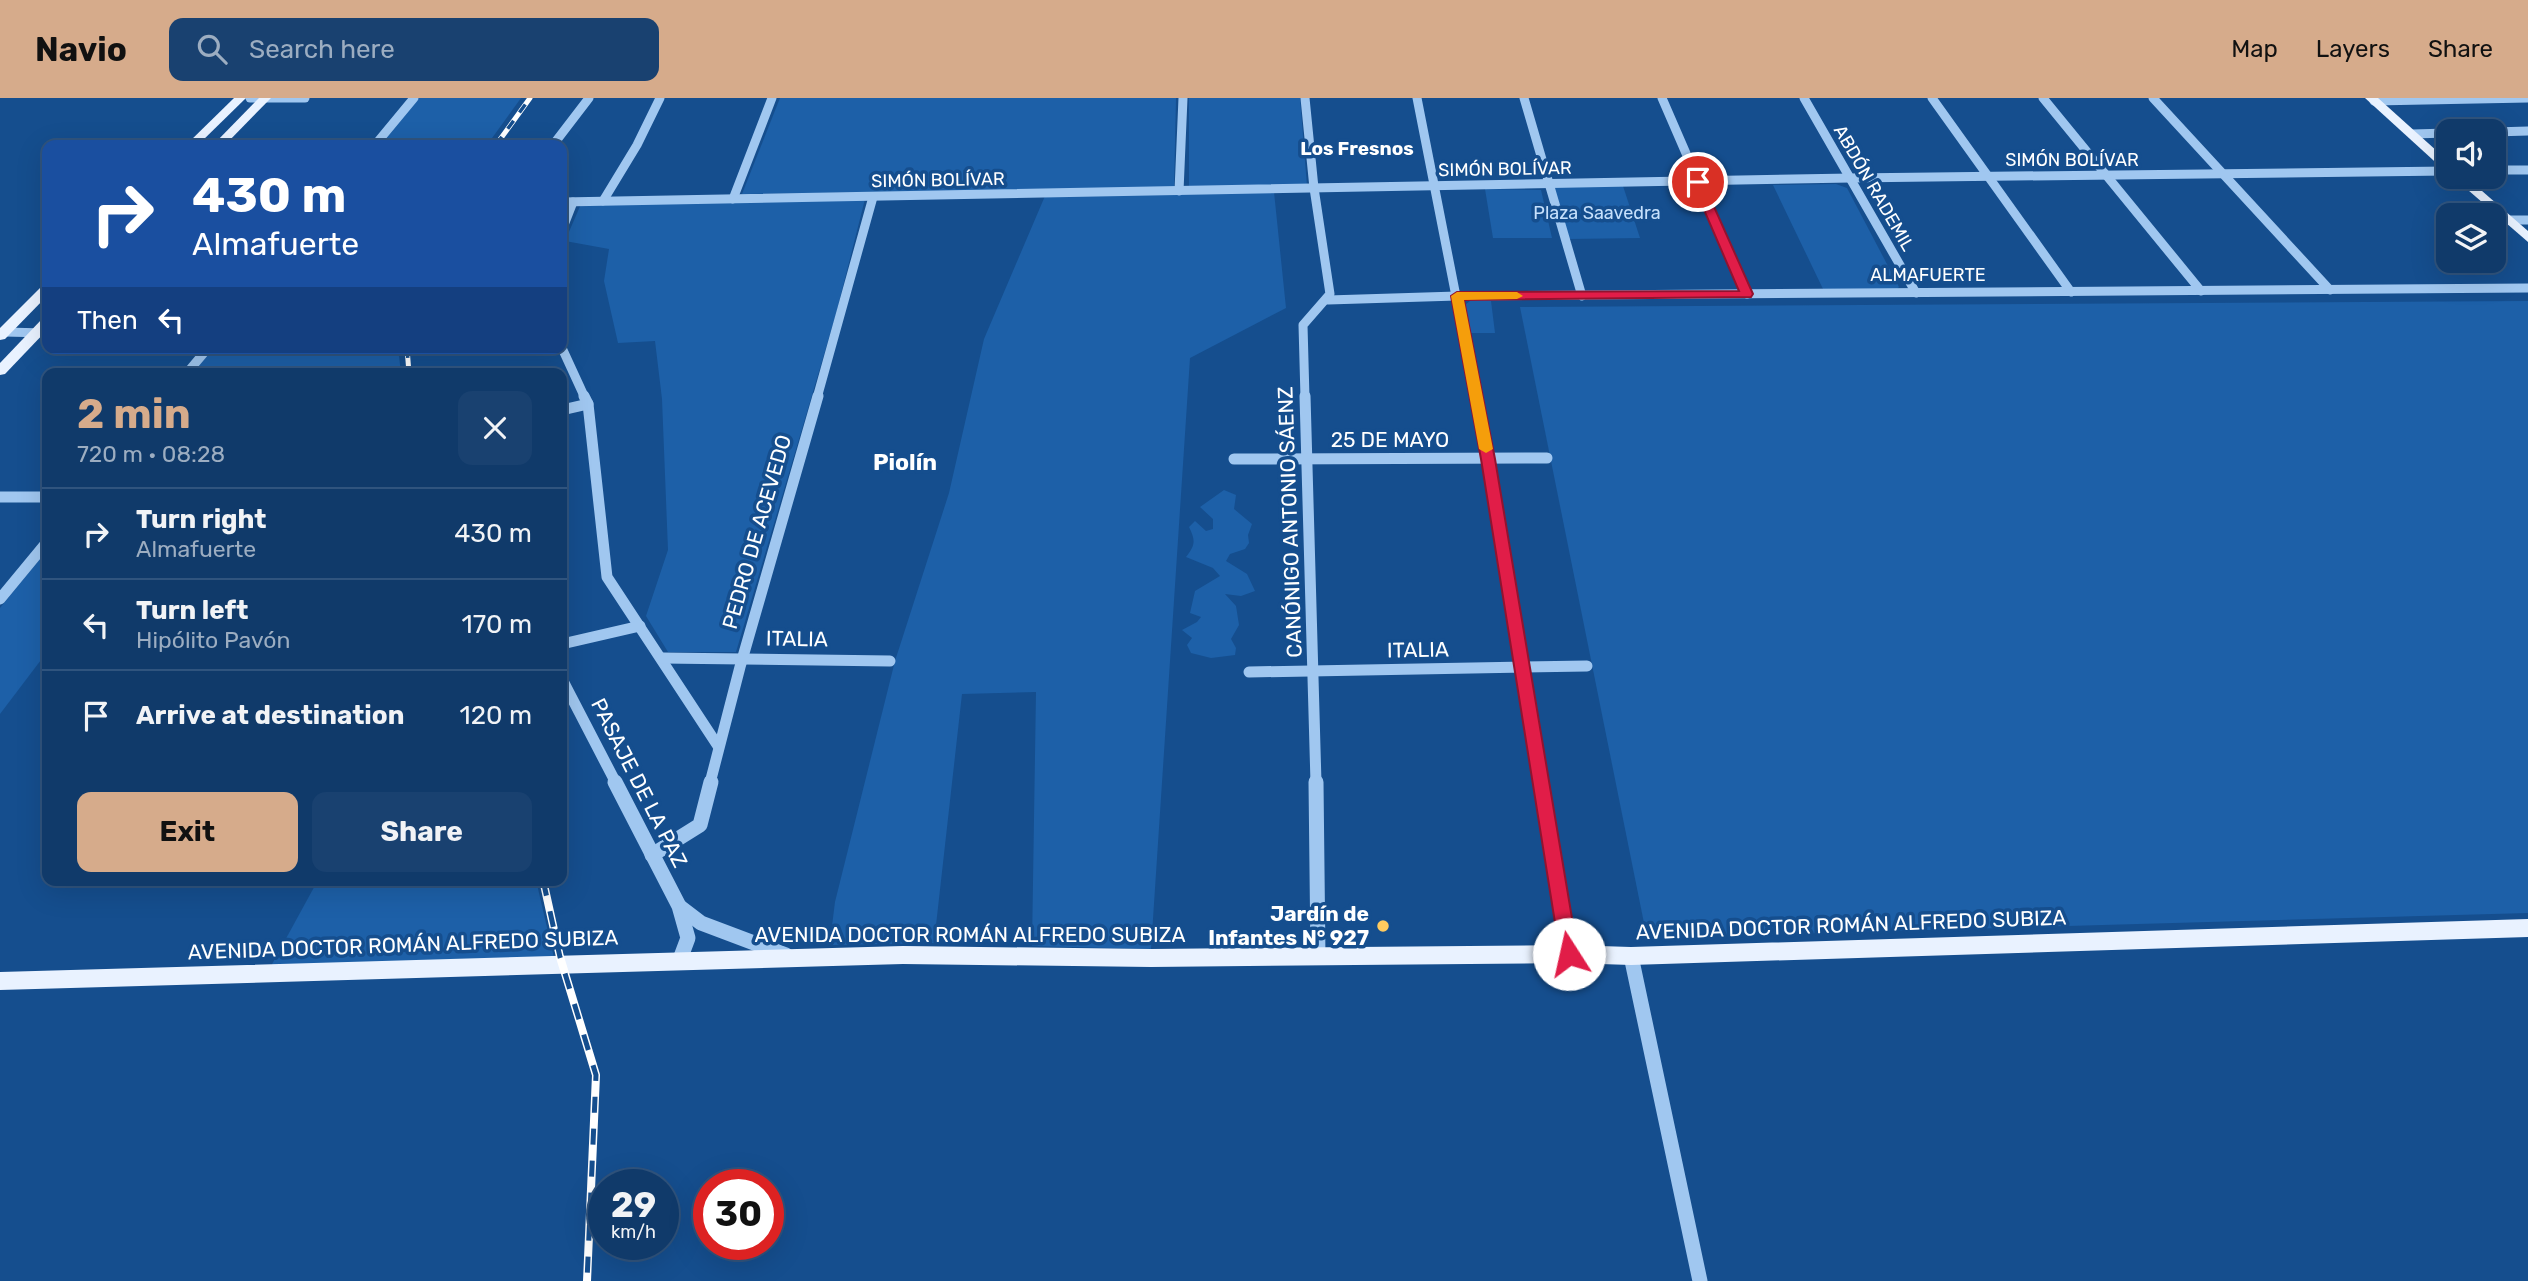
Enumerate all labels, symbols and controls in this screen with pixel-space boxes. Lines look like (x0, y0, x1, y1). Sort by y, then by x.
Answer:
search box (169, 18, 659, 81)
text: Navio (35, 30, 127, 69)
icon: search (193, 30, 231, 68)
text: Search here (249, 34, 395, 65)
text: Map (2231, 35, 2278, 63)
text: Layers (2316, 35, 2390, 63)
text: Share (2428, 35, 2493, 63)
map controls (2436, 119, 2506, 273)
button: sound (2436, 119, 2506, 189)
street label: ABDÓN RADEMIL (1829, 121, 1919, 255)
district label: Los Fresnos (1300, 137, 1414, 160)
street label: SIMÓN BOLÍVAR (2005, 149, 2139, 171)
pin (1668, 152, 1728, 212)
street label: SIMÓN BOLÍVAR (1438, 157, 1572, 181)
icon: arrive (1679, 163, 1717, 201)
text: 430 m (192, 166, 346, 224)
icon: right (77, 168, 168, 259)
street label: SIMÓN BOLÍVAR (871, 168, 1005, 192)
park label: Plaza Saavedra (1533, 202, 1661, 224)
button: layers (2436, 203, 2506, 273)
text: Almafuerte (192, 225, 359, 263)
street label: ALMAFUERTE (1870, 264, 1986, 286)
icon: left (152, 301, 190, 339)
text: Then (77, 305, 138, 336)
street label: CANÓNIGO ANTONIO SÁENZ (1272, 386, 1307, 658)
text: 2 min (77, 389, 191, 439)
button: close (458, 391, 532, 465)
street label: 25 DE MAYO (1331, 427, 1449, 452)
street label: PEDRO DE ACEVEDO (717, 432, 796, 632)
text: 720 m · 08:28 (77, 440, 225, 468)
district label: Piolín (873, 448, 937, 476)
text: Turn right (136, 504, 266, 535)
icon: right (77, 515, 115, 553)
text: 430 m (454, 518, 532, 549)
text: Almafuerte (136, 535, 256, 563)
text: Turn left (136, 595, 248, 626)
icon: left (77, 606, 115, 644)
text: 170 m (462, 609, 532, 640)
street label: ITALIA (766, 625, 828, 652)
text: Hipólito Pavón (136, 626, 290, 654)
street label: ITALIA (1387, 636, 1449, 663)
street label: PASAJE DE LA PAZ (586, 694, 693, 872)
icon: arrive (77, 697, 115, 735)
text: Arrive at destination (136, 700, 404, 731)
text: 120 m (460, 700, 532, 731)
button: Exit (77, 792, 298, 872)
button: Share (312, 792, 532, 872)
place label: Jardín de Infantes N° 927 (1208, 901, 1369, 950)
street label: AVENIDA DOCTOR ROMÁN ALFREDO SUBIZA (1635, 904, 2067, 945)
position arrow (1532, 917, 1606, 991)
marker: Jardín de Infantes N° 927 (1375, 918, 1391, 934)
street label: AVENIDA DOCTOR ROMÁN ALFREDO SUBIZA (755, 922, 1185, 947)
street label: AVENIDA DOCTOR ROMÁN ALFREDO SUBIZA (187, 924, 619, 965)
speed limit sign: 30 (693, 1169, 784, 1260)
text: 29 (611, 1184, 656, 1226)
text: km/h (611, 1221, 656, 1243)

